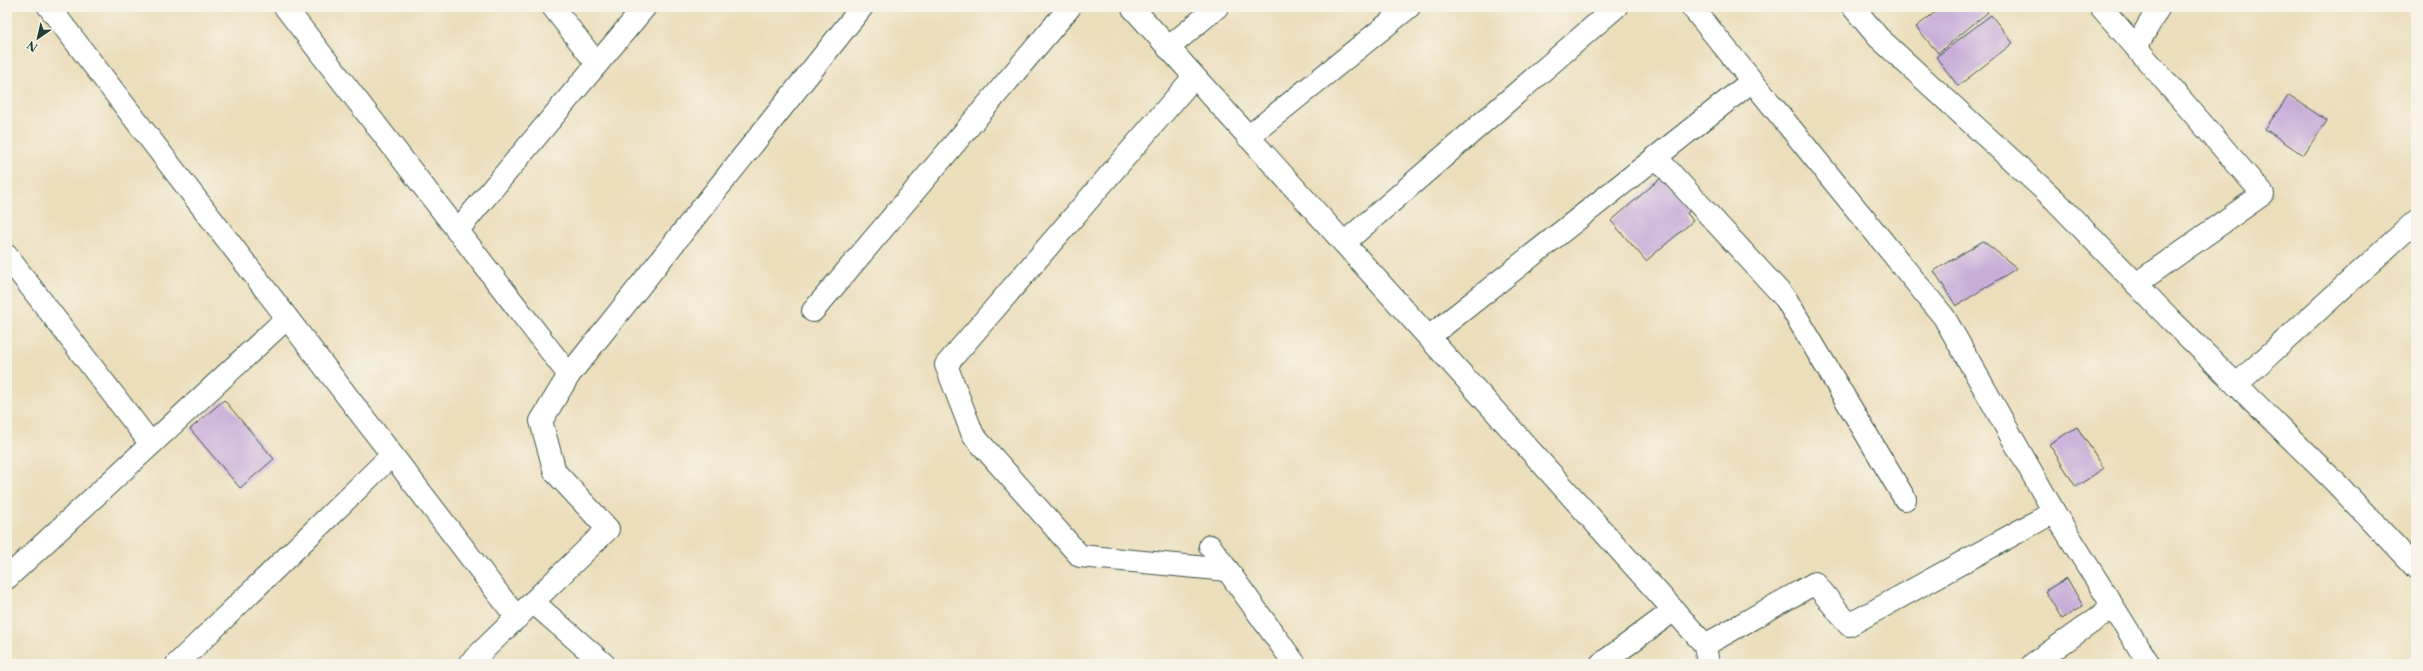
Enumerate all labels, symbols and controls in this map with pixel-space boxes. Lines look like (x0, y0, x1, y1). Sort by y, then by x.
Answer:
north arrow (18, 18, 58, 58)
text: N (24, 38, 40, 55)

